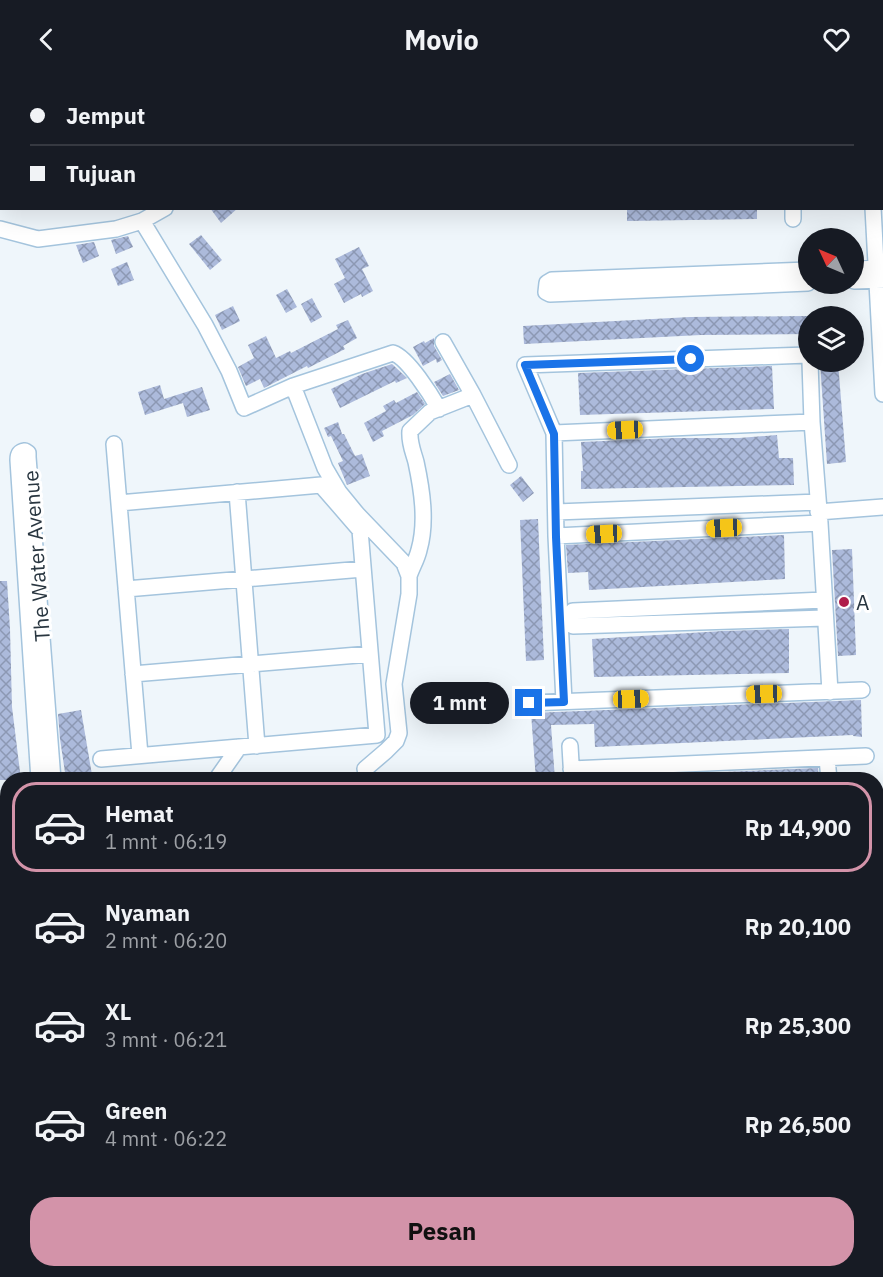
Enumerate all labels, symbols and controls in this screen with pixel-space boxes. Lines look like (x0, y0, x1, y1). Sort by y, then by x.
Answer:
text: Movio (404, 22, 479, 57)
icon: back (30, 23, 63, 56)
icon: heart (820, 23, 853, 56)
text: Jemput (66, 101, 145, 130)
text: Tujuan (66, 159, 136, 188)
north arrow (798, 228, 864, 294)
map controls (798, 228, 864, 372)
button: layers (798, 306, 864, 372)
route start (677, 345, 704, 372)
car (607, 420, 643, 440)
street label: The Water Avenue (16, 469, 56, 643)
car (706, 518, 742, 538)
car (586, 524, 622, 544)
place label: A (856, 588, 869, 616)
marker: A (837, 595, 851, 609)
callout: 1 mnt (409, 682, 508, 724)
car (746, 684, 782, 704)
text: 1 mnt (432, 689, 487, 716)
route end (515, 689, 542, 716)
car (613, 689, 649, 709)
text: Hemat (105, 799, 174, 828)
icon: car (33, 800, 87, 854)
text: Rp 14,900 (745, 813, 851, 842)
text: 1 mnt · 06:19 (105, 828, 227, 855)
text: Nyaman (105, 898, 190, 927)
icon: car (33, 899, 87, 953)
text: Rp 20,100 (745, 912, 851, 941)
text: 2 mnt · 06:20 (105, 927, 227, 954)
text: XL (105, 997, 131, 1026)
icon: car (33, 998, 87, 1052)
text: Rp 25,300 (745, 1011, 851, 1040)
text: 3 mnt · 06:21 (105, 1026, 227, 1053)
text: Green (105, 1096, 167, 1125)
icon: car (33, 1097, 87, 1151)
text: Rp 26,500 (745, 1110, 851, 1139)
text: 4 mnt · 06:22 (105, 1125, 227, 1152)
button: Pesan (30, 1197, 854, 1266)

